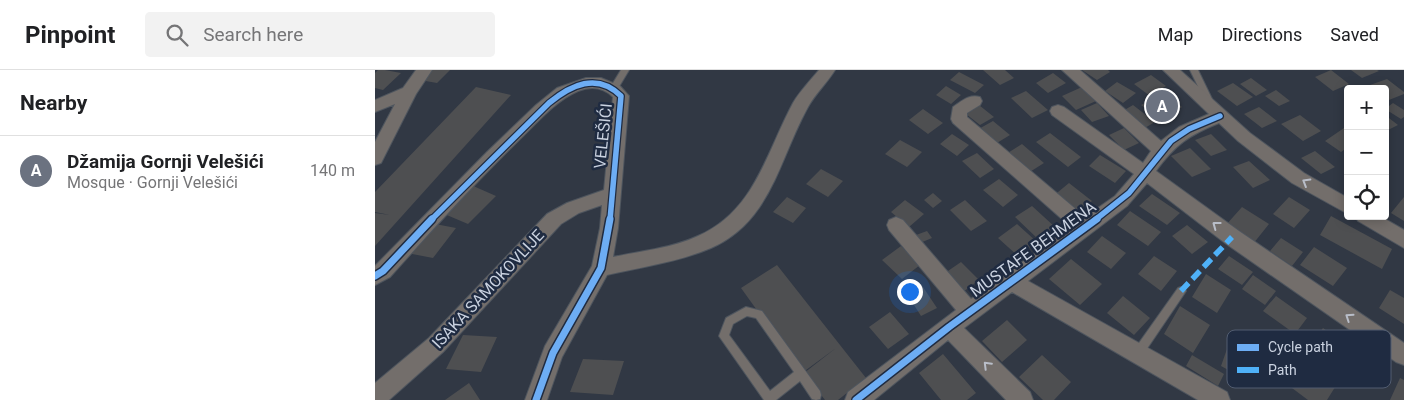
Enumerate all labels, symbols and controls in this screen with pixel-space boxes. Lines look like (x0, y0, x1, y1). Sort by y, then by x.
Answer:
search box (145, 12, 495, 57)
text: Pinpoint (25, 21, 115, 49)
icon: search (163, 21, 191, 49)
text: Search here (203, 23, 303, 46)
text: Map (1158, 24, 1193, 45)
text: Directions (1221, 24, 1302, 45)
text: Saved (1330, 24, 1379, 45)
map controls (1344, 85, 1389, 220)
button: + (1344, 85, 1389, 130)
pin: A (1146, 87, 1178, 125)
text: Nearby (20, 91, 87, 115)
street label: VELEŠIĆI (589, 102, 616, 170)
button: − (1344, 130, 1389, 175)
text: Džamija Gornji Velešići (67, 150, 264, 173)
text: A (31, 161, 41, 180)
text: 140 m (310, 161, 355, 180)
text: Mosque · Gornji Velešići (67, 173, 238, 192)
button: locate (1344, 175, 1389, 220)
one-way arrow (1302, 178, 1311, 188)
street label: MUSTAFE BEHMENA (966, 197, 1100, 301)
one-way arrow (1212, 222, 1222, 231)
street label: ISAKA SAMOKOVLIJE (428, 226, 548, 352)
your location (897, 279, 923, 305)
one-way arrow (1345, 314, 1355, 323)
legend (1227, 330, 1391, 388)
text: Cycle path (1268, 339, 1333, 355)
one-way arrow (984, 362, 993, 371)
text: Path (1268, 362, 1297, 378)

